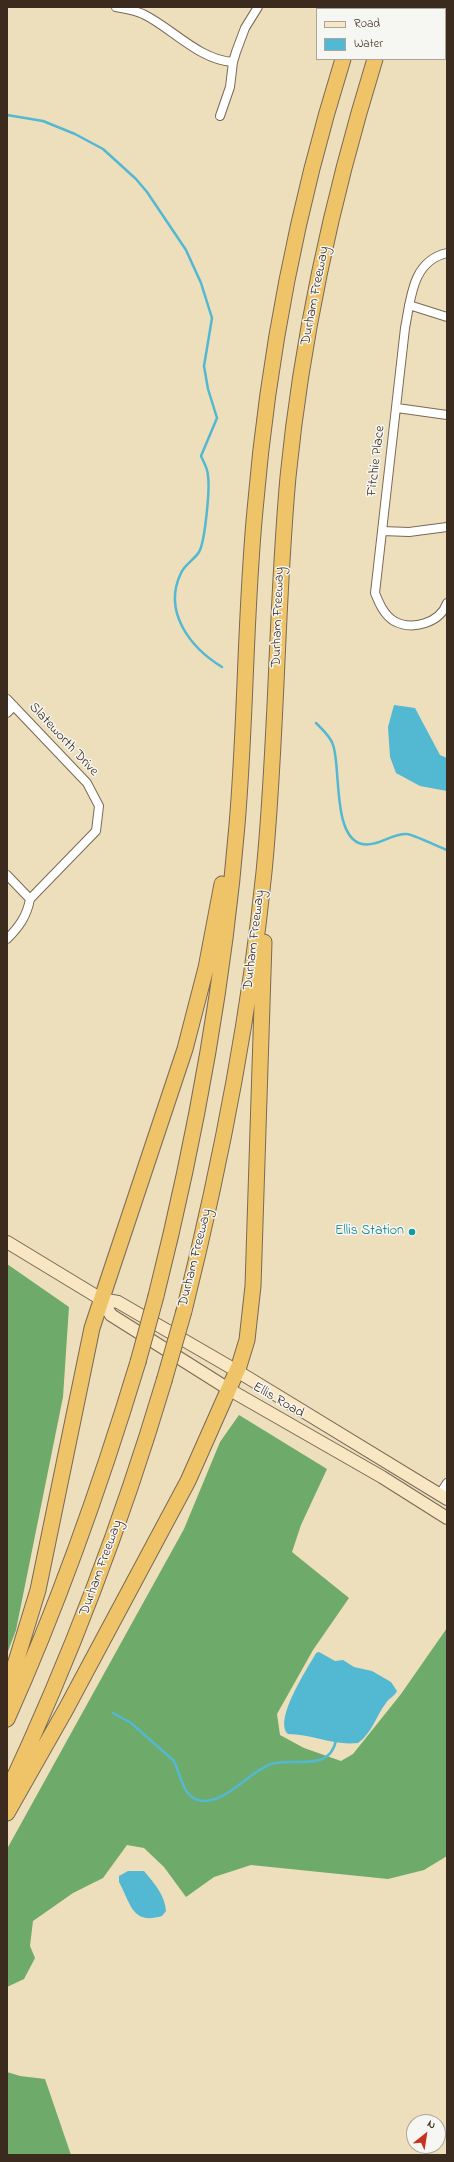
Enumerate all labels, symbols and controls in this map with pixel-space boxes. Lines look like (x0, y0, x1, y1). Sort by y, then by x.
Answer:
legend (316, 8, 446, 60)
text: Road (354, 15, 380, 33)
text: Water (354, 35, 383, 53)
street label: Durham Freeway (298, 245, 334, 347)
street label: Fitchie Place (364, 425, 390, 497)
street label: Durham Freeway (269, 566, 289, 668)
street label: Slateworth Drive (25, 700, 101, 780)
street label: Durham Freeway (241, 889, 269, 991)
street label: Durham Freeway (176, 1207, 216, 1309)
place label: Ellis Station (335, 1224, 404, 1240)
marker: Ellis Station (407, 1227, 417, 1237)
street label: Ellis Road (249, 1380, 307, 1422)
street label: Durham Freeway (77, 1518, 127, 1618)
north arrow (406, 2114, 446, 2154)
text: N (424, 2116, 439, 2133)

